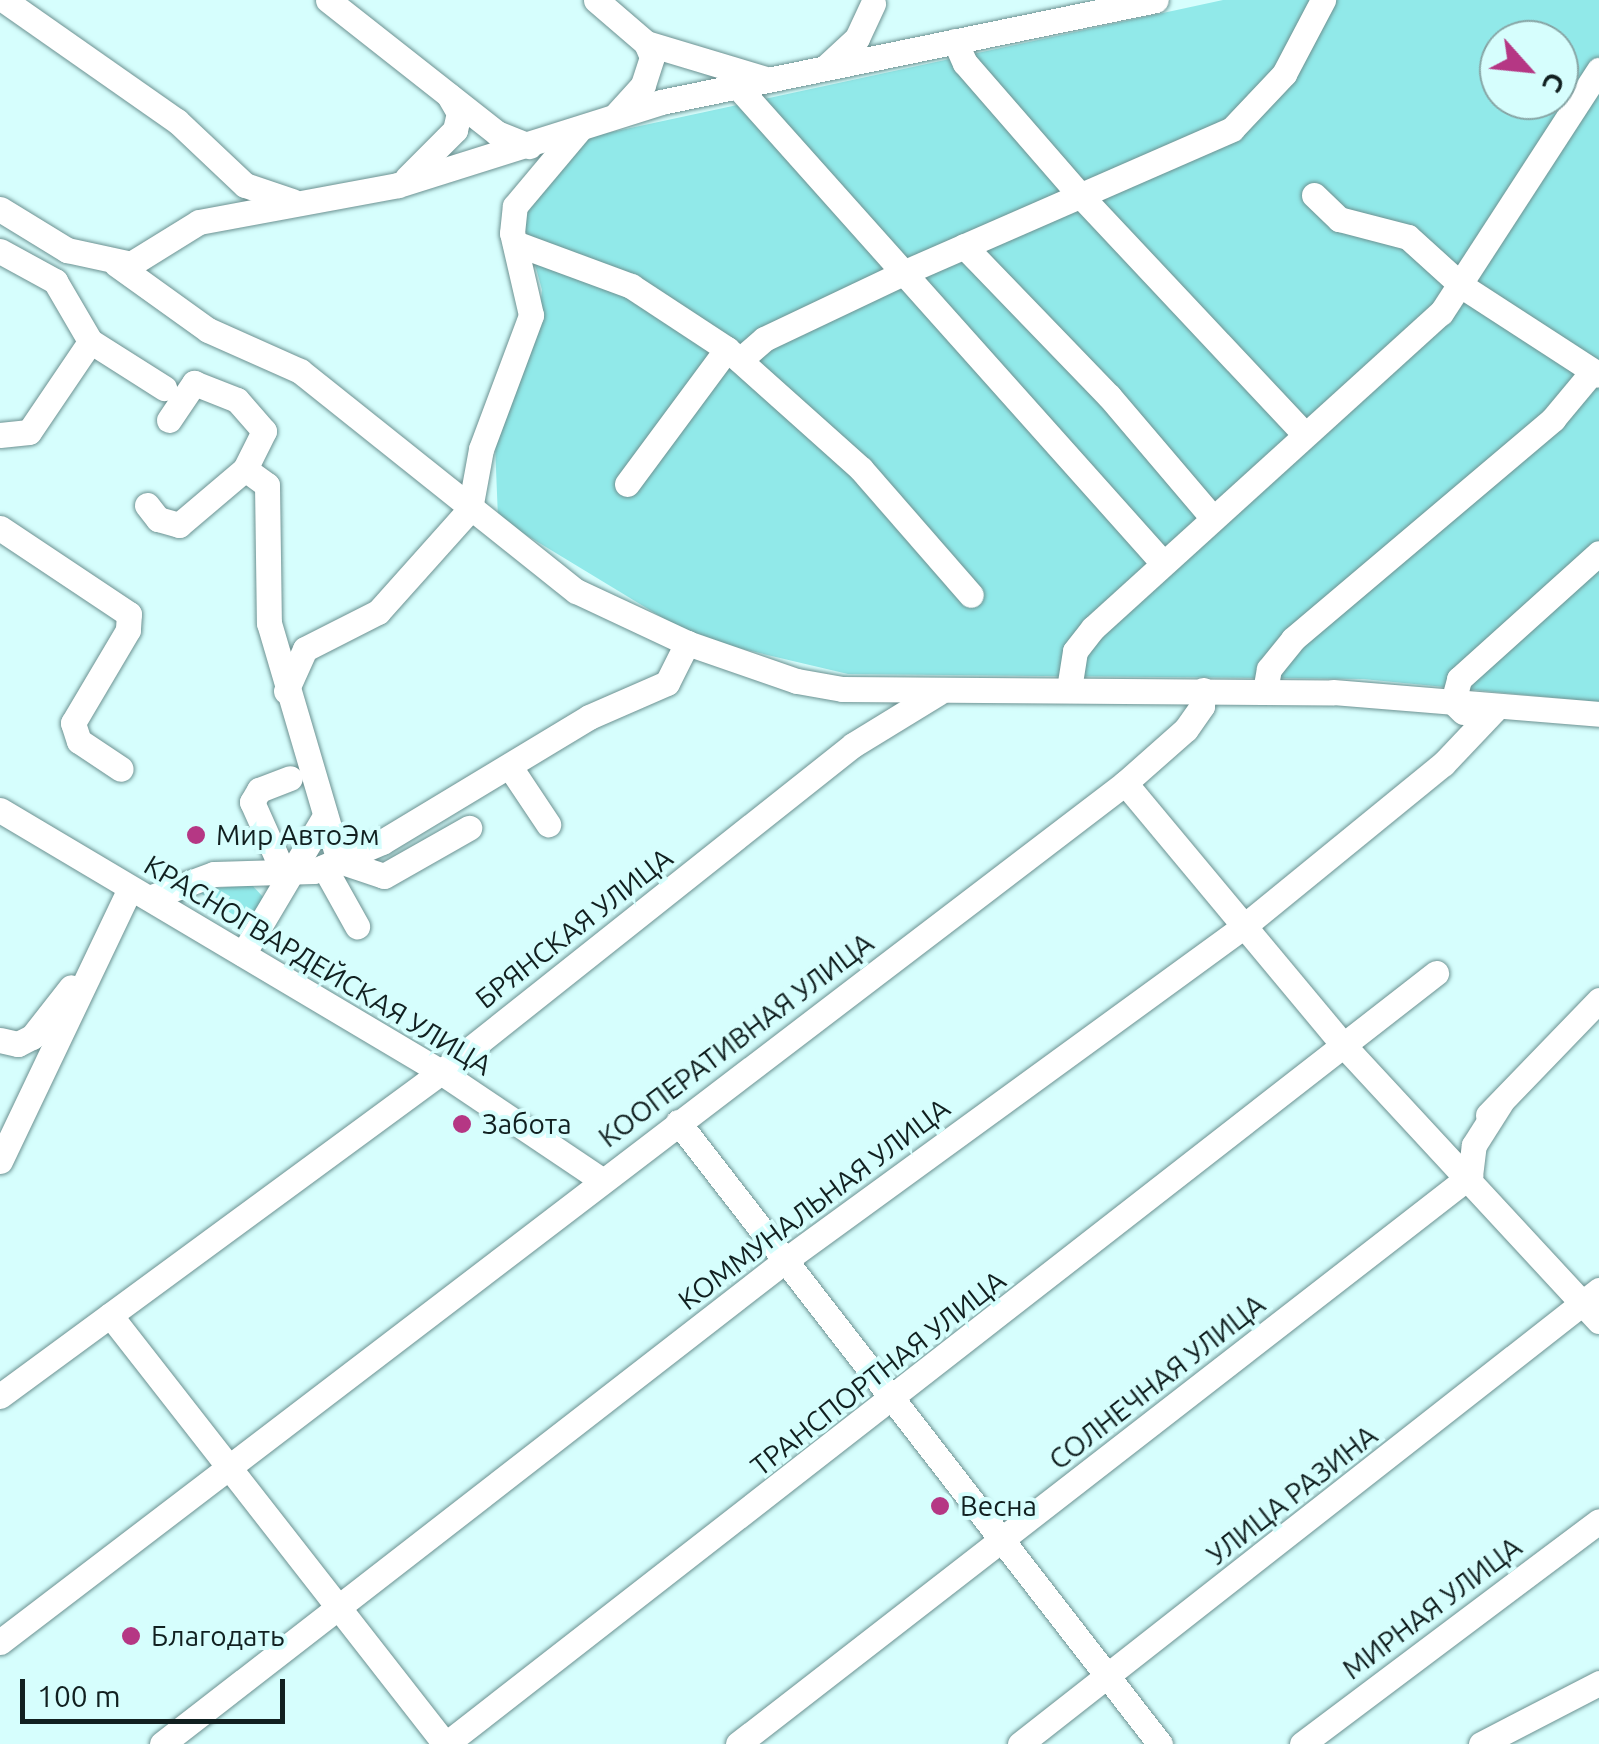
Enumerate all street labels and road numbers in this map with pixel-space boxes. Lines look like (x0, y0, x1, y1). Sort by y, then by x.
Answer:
street label: БРЯНСКАЯ УЛИЦА (469, 841, 679, 1015)
street label: КРАСНОГВАРДЕЙСКАЯ УЛИЦА (138, 848, 498, 1082)
street label: КООПЕРАТИВНАЯ УЛИЦА (592, 926, 880, 1154)
street label: КОММУНАЛЬНАЯ УЛИЦА (672, 1091, 956, 1317)
street label: ТРАНСПОРТНАЯ УЛИЦА (744, 1263, 1012, 1483)
street label: СОЛНЕЧНАЯ УЛИЦА (1042, 1287, 1272, 1477)
street label: УЛИЦА РАЗИНА (1200, 1418, 1384, 1572)
street label: МИРНАЯ УЛИЦА (1336, 1530, 1528, 1686)

